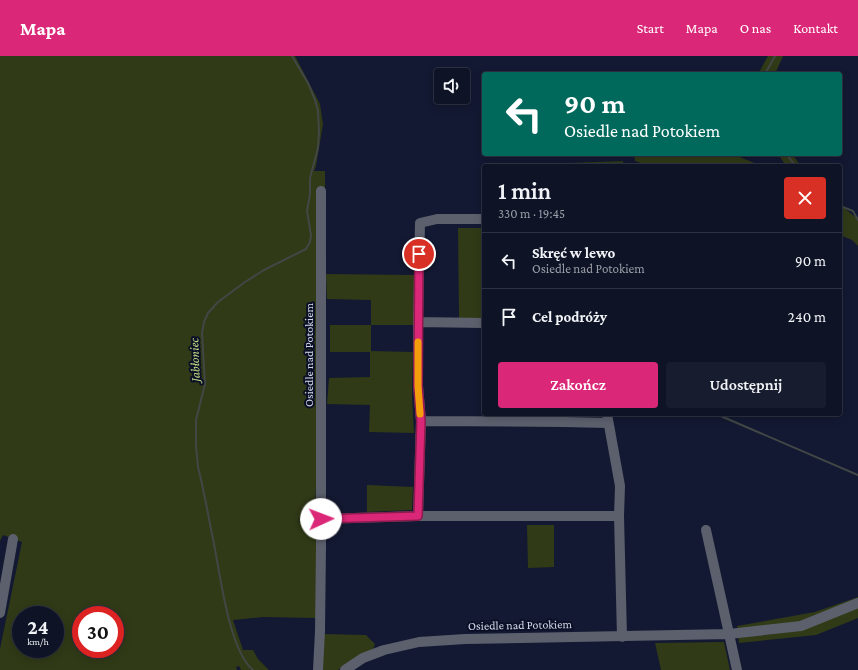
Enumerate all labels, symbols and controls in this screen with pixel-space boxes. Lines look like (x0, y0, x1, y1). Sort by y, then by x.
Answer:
text: Mapa (20, 18, 66, 39)
text: Start (637, 20, 664, 36)
text: Mapa (686, 20, 718, 36)
text: O nas (740, 20, 771, 36)
text: Kontakt (793, 20, 838, 36)
map controls (434, 68, 470, 104)
button: sound (434, 68, 470, 104)
icon: left (498, 88, 550, 140)
text: 90 m (564, 88, 625, 119)
text: Osiedle nad Potokiem (564, 121, 720, 141)
text: 1 min (498, 177, 551, 204)
button: close (784, 177, 826, 219)
text: 330 m · 19:45 (498, 206, 565, 221)
pin (402, 237, 436, 271)
icon: arrive (408, 243, 430, 265)
text: Skręć w lewo (532, 245, 615, 261)
icon: left (498, 250, 520, 272)
text: 90 m (795, 253, 826, 269)
text: Osiedle nad Potokiem (532, 261, 645, 276)
street label: Osiedle nad Potokiem (302, 303, 316, 407)
icon: arrive (498, 306, 520, 328)
text: Cel podróży (532, 309, 607, 325)
text: 240 m (788, 309, 826, 325)
water label: Jabłoniec (186, 337, 203, 384)
button: Zakończ (498, 362, 658, 408)
button: Udostępnij (666, 362, 826, 408)
position arrow (300, 498, 342, 540)
speed limit sign: 30 (72, 606, 124, 658)
text: 24 (28, 616, 48, 638)
street label: Osiedle nad Potokiem (468, 617, 573, 633)
text: km/h (27, 636, 49, 647)

